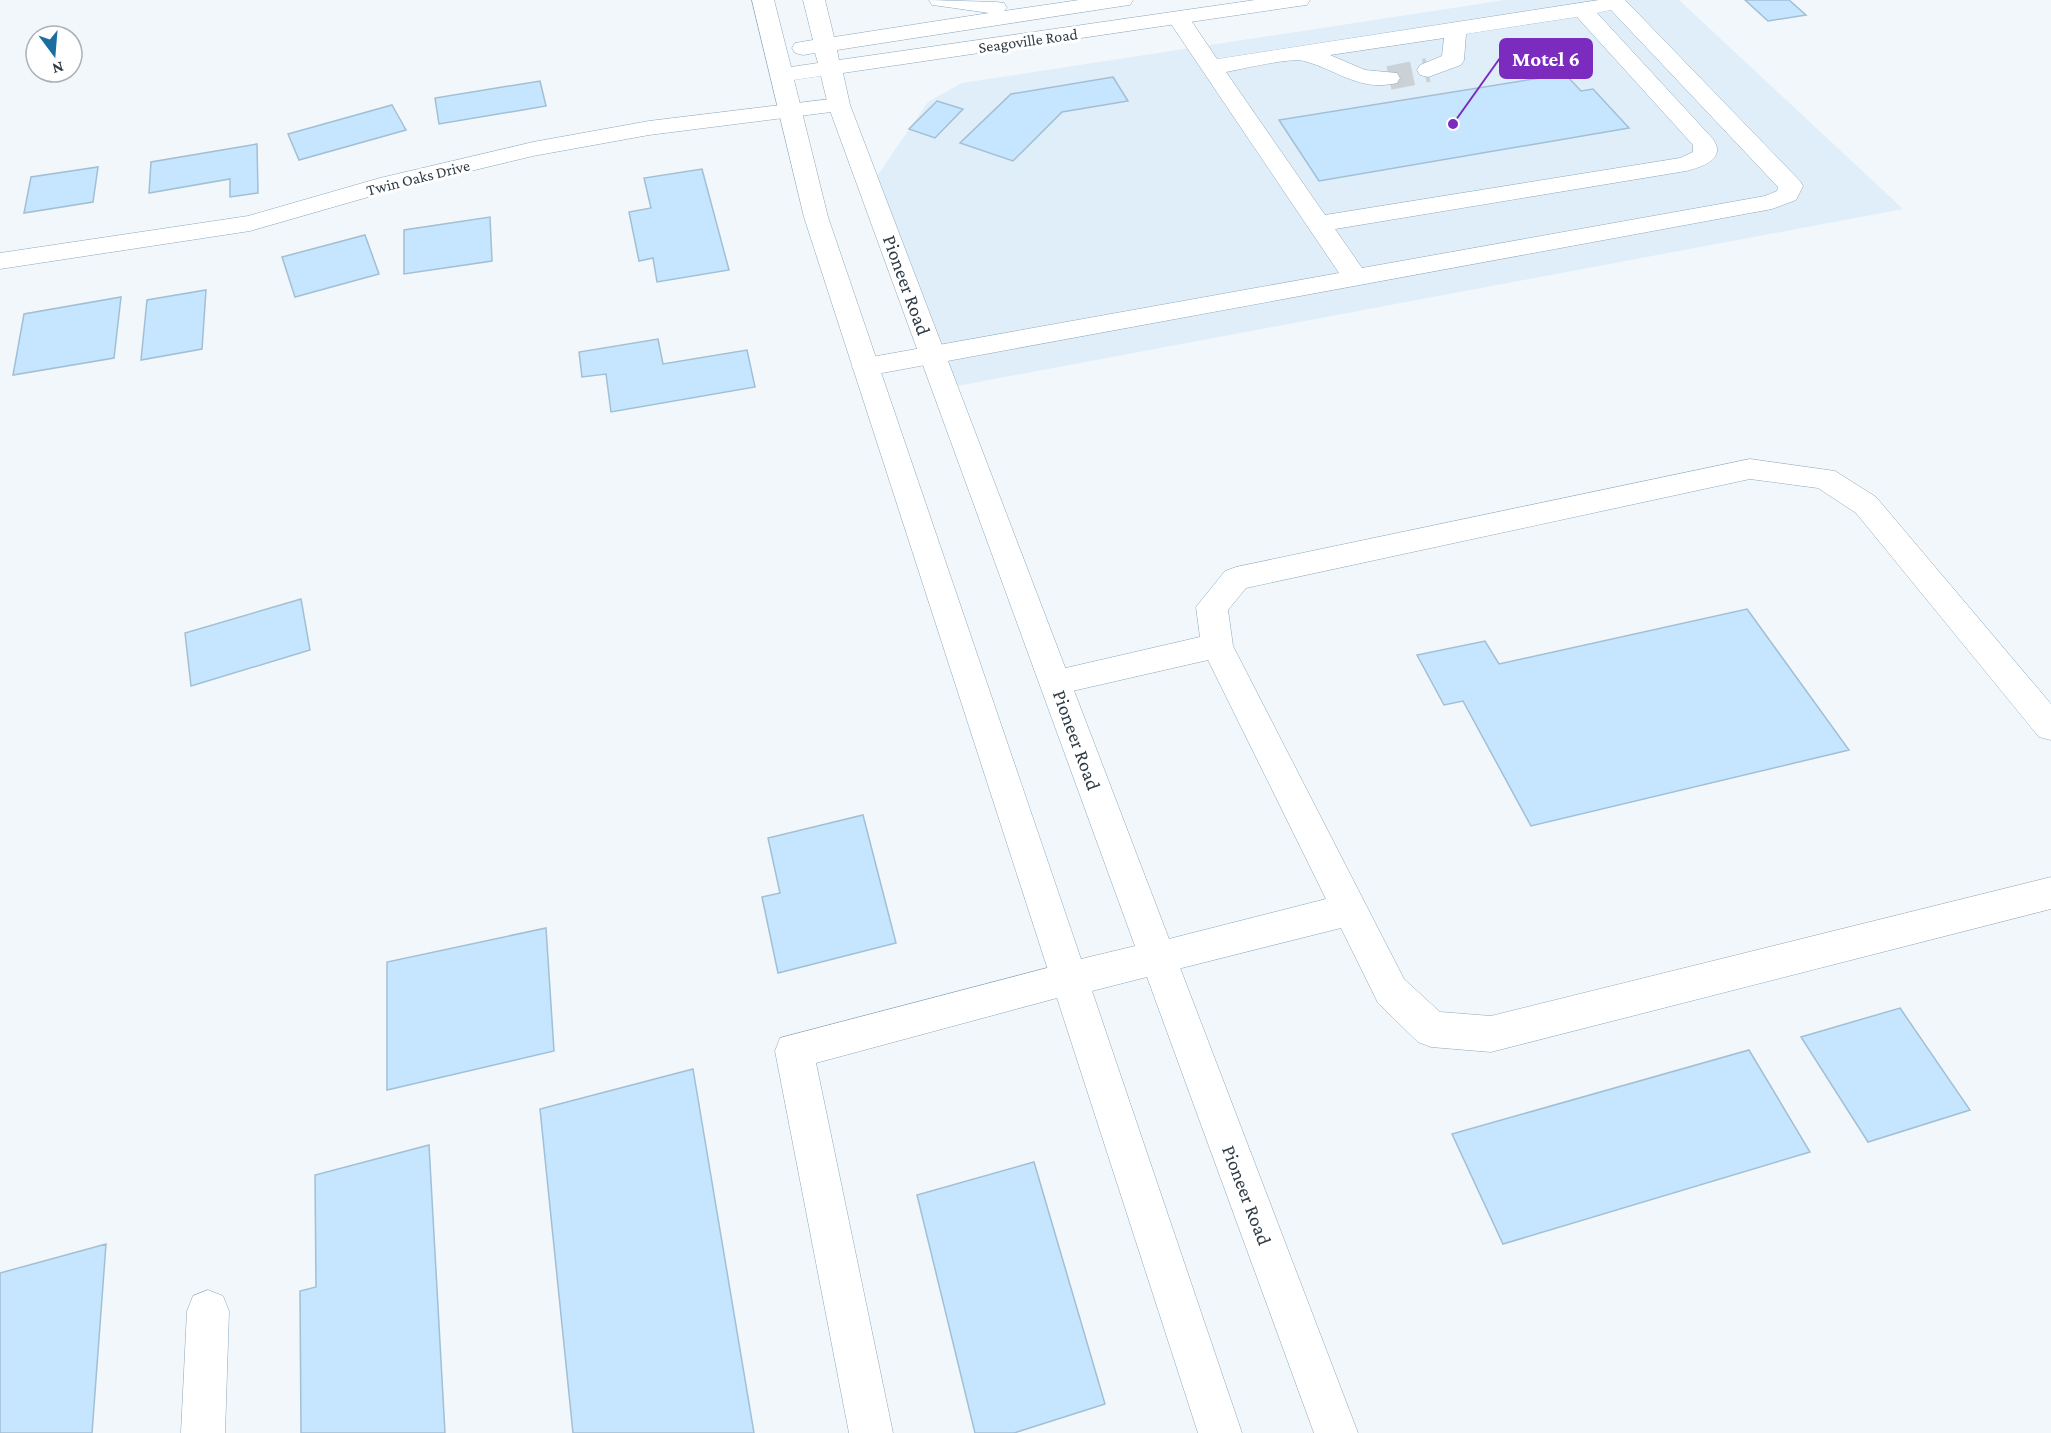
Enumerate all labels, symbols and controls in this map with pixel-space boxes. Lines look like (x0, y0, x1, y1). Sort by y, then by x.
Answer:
north arrow (24, 24, 84, 84)
street label: Seagoville Road (977, 25, 1079, 57)
callout: Motel 6 (1500, 39, 1592, 78)
text: Motel 6 (1512, 47, 1580, 71)
text: N (50, 58, 66, 78)
street label: Twin Oaks Drive (365, 156, 472, 199)
street label: Pioneer Road (879, 232, 935, 339)
street label: Pioneer Road (1049, 687, 1105, 794)
street label: Pioneer Road (1218, 1142, 1276, 1248)

